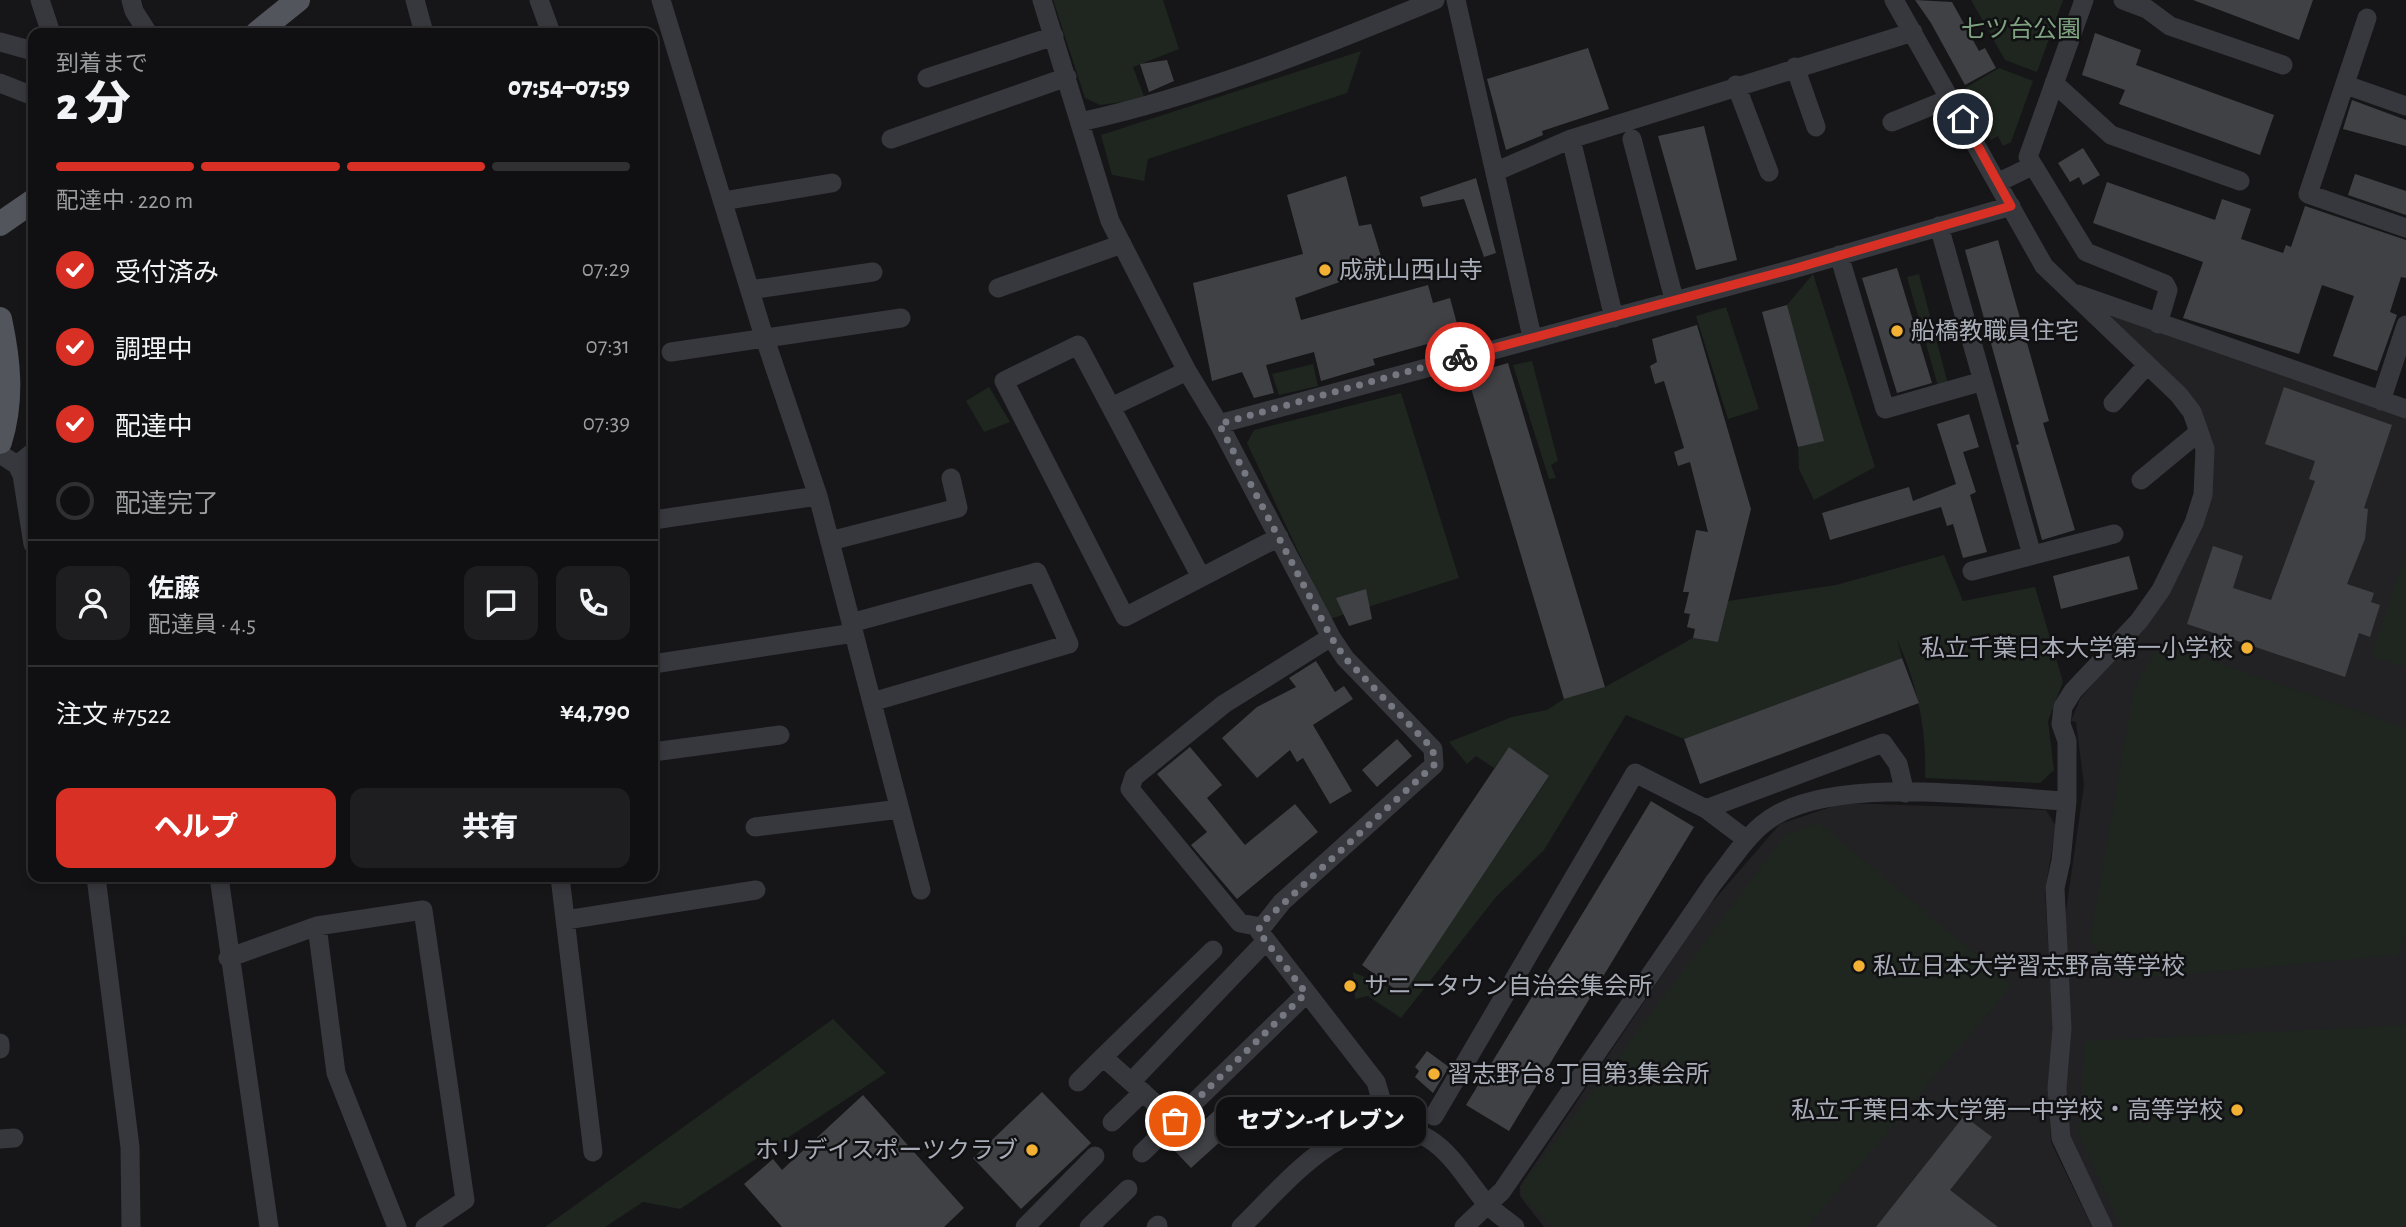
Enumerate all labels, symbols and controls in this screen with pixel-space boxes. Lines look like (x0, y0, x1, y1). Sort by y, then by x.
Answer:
park label: 七ツ台公園 (1961, 16, 2081, 42)
text: 到着まで (56, 53, 148, 76)
text: 07:54–07:59 (508, 74, 630, 100)
text: 2 分 (56, 82, 131, 128)
pin (1933, 89, 1993, 149)
icon: home (1944, 100, 1982, 138)
text: 配達中 · 220 m (56, 190, 193, 213)
icon: check (56, 251, 94, 289)
place label: 成就山西山寺 (1339, 257, 1483, 283)
text: 07:29 (582, 258, 630, 281)
text: 受付済み (115, 260, 219, 286)
marker: 成就山西山寺 (1317, 262, 1333, 278)
place label: 船橋教職員住宅 (1911, 318, 2079, 344)
courier (1425, 322, 1495, 392)
marker: 船橋教職員住宅 (1889, 323, 1905, 339)
icon: check (56, 328, 94, 366)
text: 07:31 (586, 335, 630, 358)
text: 調理中 (115, 337, 193, 363)
icon: bike (1441, 338, 1479, 376)
icon: check (56, 405, 94, 443)
text: 07:39 (583, 412, 630, 435)
text: 配達中 (115, 414, 193, 440)
text: 配達完了 (115, 491, 219, 517)
button: person (56, 566, 130, 640)
button: chat (464, 566, 538, 640)
button: phone (556, 566, 630, 640)
text: 佐藤 (148, 576, 200, 602)
text: 配達員 · 4.5 (148, 614, 256, 637)
place label: 私立千葉日本大学第一小学校 (1921, 635, 2233, 661)
marker: 私立千葉日本大学第一小学校 (2239, 640, 2255, 656)
text: ¥4,790 (560, 698, 630, 724)
text: 注文 #7522 (56, 702, 171, 728)
button: ヘルプ (56, 788, 336, 868)
button: 共有 (350, 788, 630, 868)
place label: 私立日本大学習志野高等学校 (1873, 953, 2185, 979)
marker: 私立日本大学習志野高等学校 (1851, 958, 1867, 974)
place label: サニータウン自治会集会所 (1364, 973, 1652, 999)
marker: サニータウン自治会集会所 (1342, 978, 1358, 994)
place label: 習志野台8丁目第3集会所 (1448, 1061, 1709, 1087)
marker: 習志野台8丁目第3集会所 (1426, 1066, 1442, 1082)
pin (1145, 1091, 1205, 1151)
callout: セブン-イレブン (1217, 1096, 1427, 1146)
place label: 私立千葉日本大学第一中学校・高等学校 (1791, 1097, 2223, 1123)
icon: bag (1156, 1102, 1194, 1140)
marker: 私立千葉日本大学第一中学校・高等学校 (2229, 1102, 2245, 1118)
text: セブン-イレブン (1237, 1110, 1405, 1133)
place label: ホリデイスポーツクラブ (755, 1137, 1018, 1163)
marker: ホリデイスポーツクラブ (1024, 1142, 1040, 1158)

